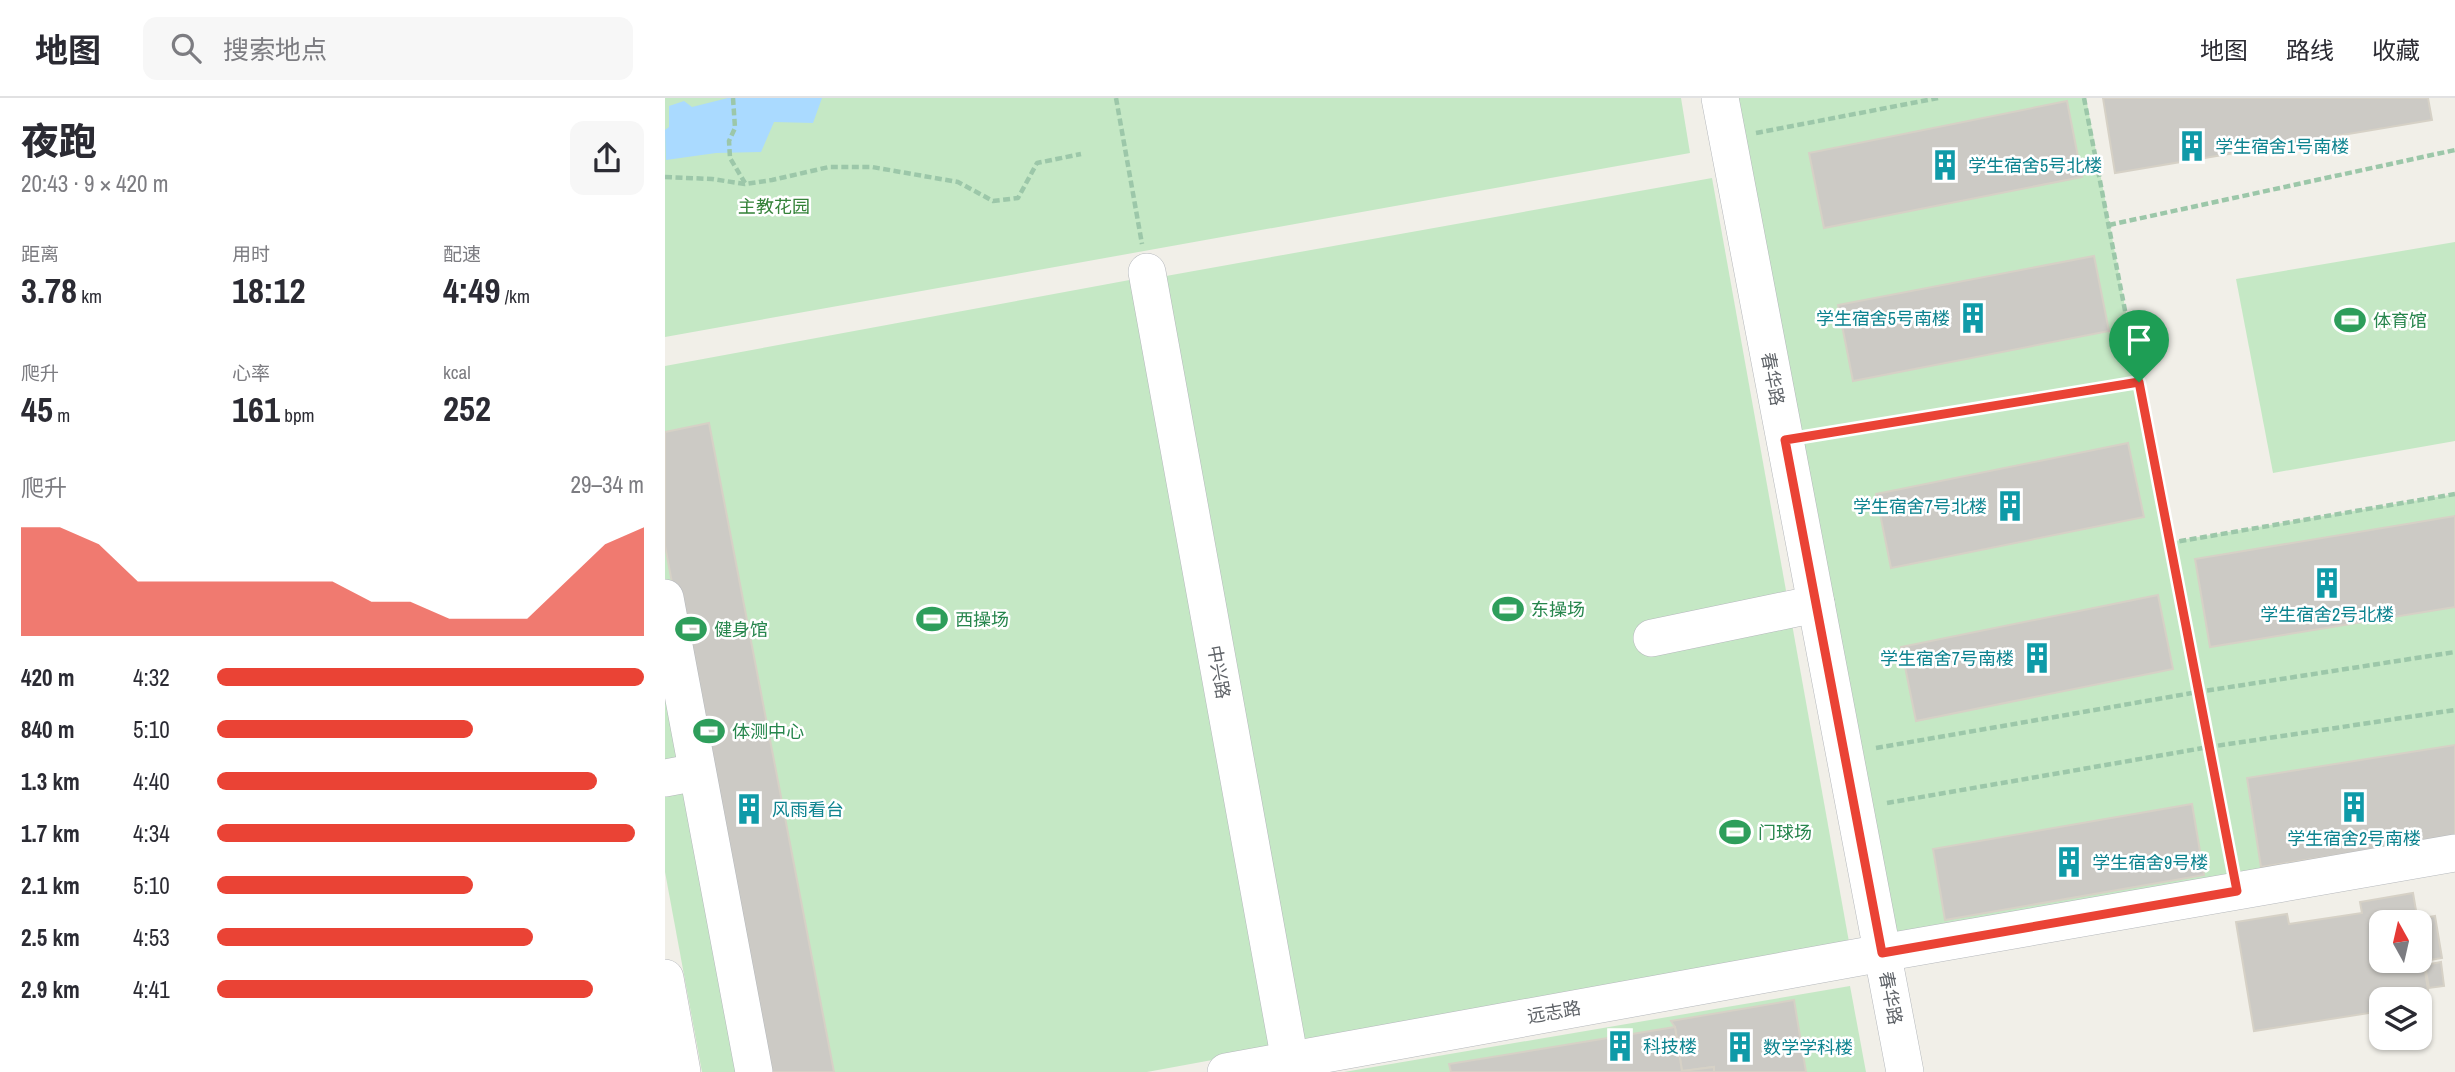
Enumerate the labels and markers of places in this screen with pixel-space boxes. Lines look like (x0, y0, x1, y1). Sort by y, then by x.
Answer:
building icon: 学生宿舍1号南楼 (2175, 129, 2209, 163)
place label: 学生宿舍1号南楼 (2215, 134, 2349, 159)
building icon: 学生宿舍5号北楼 (1928, 148, 1962, 182)
place label: 学生宿舍5号北楼 (1968, 153, 2102, 178)
building icon: 学生宿舍5号南楼 (1956, 301, 1990, 335)
sports icon: 体育馆 (2333, 303, 2367, 337)
place label: 学生宿舍5号南楼 (1816, 306, 1950, 331)
place label: 体育馆 (2373, 308, 2427, 333)
pin (2109, 310, 2169, 382)
building icon: 学生宿舍7号北楼 (1993, 489, 2027, 523)
place label: 学生宿舍7号北楼 (1853, 494, 1987, 519)
building icon: 学生宿舍2号北楼 (2310, 566, 2344, 600)
sports icon: 东操场 (1491, 592, 1525, 626)
place label: 东操场 (1531, 597, 1585, 622)
sports icon: 西操场 (915, 602, 949, 636)
place label: 学生宿舍2号北楼 (2260, 602, 2394, 627)
place label: 西操场 (955, 607, 1009, 632)
sports icon: 健身馆 (674, 612, 708, 646)
place label: 健身馆 (714, 617, 768, 642)
building icon: 学生宿舍7号南楼 (2020, 641, 2054, 675)
place label: 学生宿舍7号南楼 (1880, 646, 2014, 671)
sports icon: 体测中心 (692, 714, 726, 748)
place label: 体测中心 (732, 719, 804, 744)
building icon: 学生宿舍2号南楼 (2337, 790, 2371, 824)
building icon: 风雨看台 (732, 792, 766, 826)
place label: 风雨看台 (772, 797, 844, 822)
sports icon: 门球场 (1718, 815, 1752, 849)
place label: 门球场 (1758, 820, 1812, 845)
place label: 学生宿舍2号南楼 (2287, 826, 2421, 851)
building icon: 学生宿舍9号楼 (2052, 845, 2086, 879)
place label: 学生宿舍9号楼 (2092, 850, 2208, 875)
building icon: 科技楼 (1603, 1029, 1637, 1063)
building icon: 数学学科楼 (1723, 1030, 1757, 1064)
place label: 科技楼 (1643, 1034, 1697, 1059)
place label: 数学学科楼 (1763, 1035, 1853, 1060)

